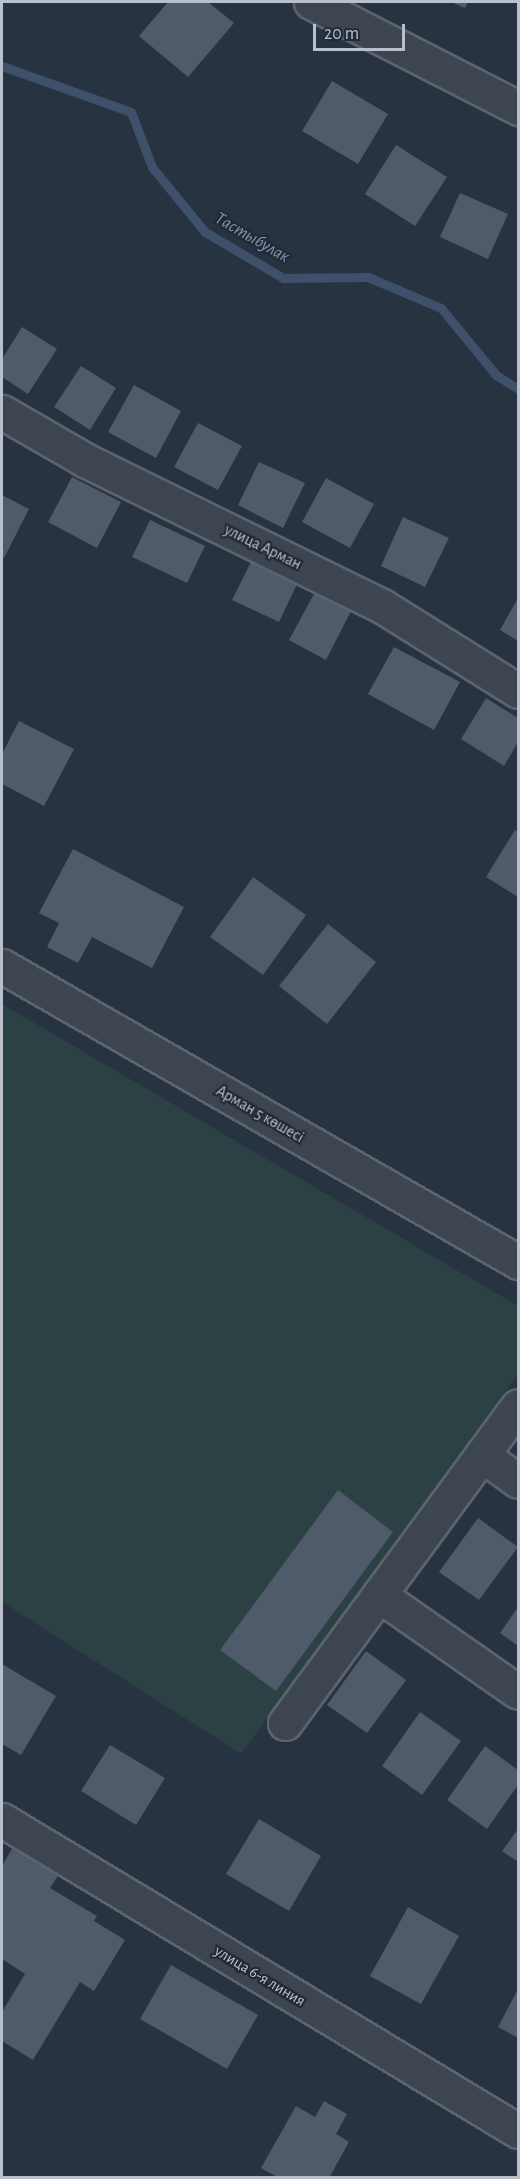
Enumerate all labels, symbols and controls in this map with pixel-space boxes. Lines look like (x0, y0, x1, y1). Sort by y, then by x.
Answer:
scale bar (316, 12, 408, 50)
text: 20 m (324, 25, 359, 43)
water label: Тастыбулак (211, 208, 293, 268)
street label: улица Арман (221, 520, 305, 574)
street label: Арман 5 көшесі (213, 1081, 307, 1147)
street label: улица 6-я линия (211, 1941, 309, 2011)

